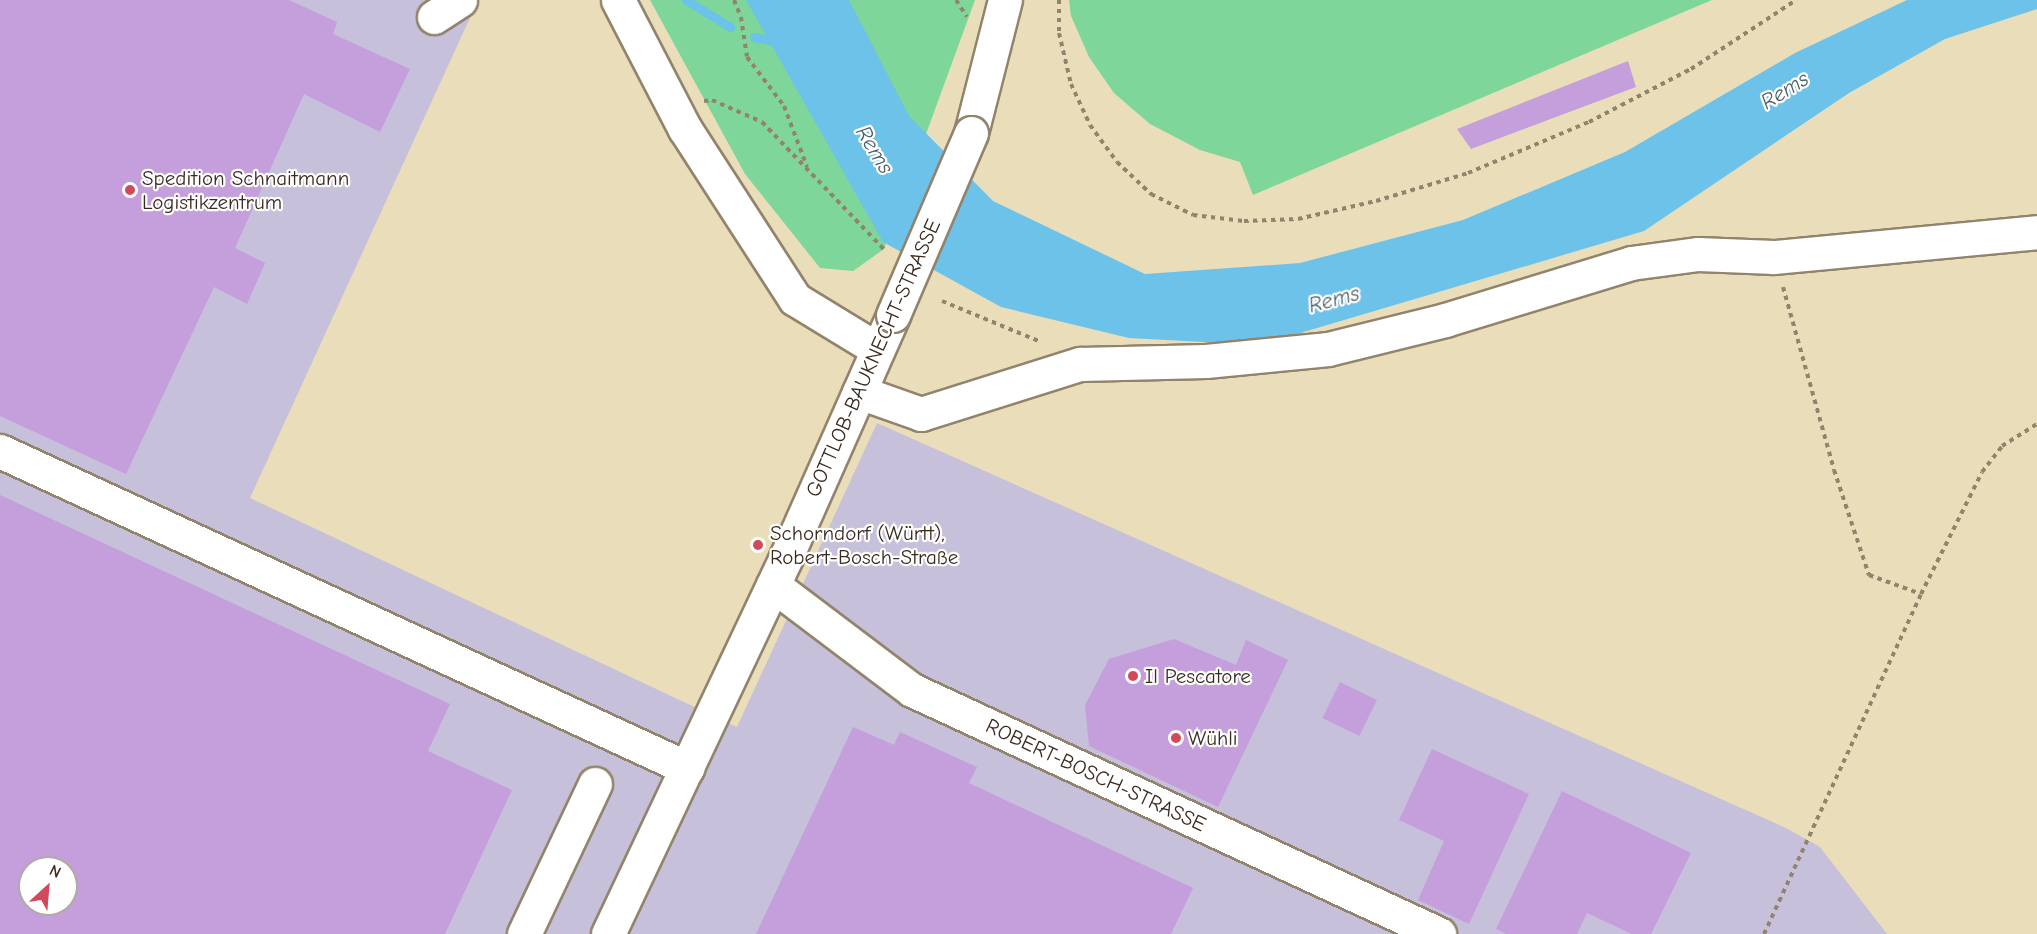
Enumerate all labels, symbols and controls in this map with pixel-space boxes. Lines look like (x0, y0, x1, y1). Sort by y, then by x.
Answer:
water label: Rems (1756, 66, 1814, 116)
water label: Rems (849, 121, 899, 179)
place label: Spedition Schnaitmann Logistikzentrum (142, 165, 349, 215)
marker: Spedition Schnaitmann Logistikzentrum (123, 183, 137, 197)
street label: GOTTLOB-BAUKNECHT-STRASSE (800, 215, 946, 501)
water label: Rems (1306, 281, 1362, 319)
place label: Schorndorf (Württ), Robert-Bosch-Straße (770, 520, 958, 570)
marker: Schorndorf (Württ), Robert-Bosch-Straße (751, 538, 765, 552)
place label: Il Pescatore (1145, 663, 1251, 689)
marker: Il Pescatore (1126, 669, 1140, 683)
street label: ROBERT-BOSCH-STRASSE (982, 713, 1210, 837)
place label: Wühli (1188, 725, 1238, 751)
marker: Wühli (1169, 731, 1183, 745)
north arrow (18, 856, 78, 916)
text: N (46, 861, 64, 882)

